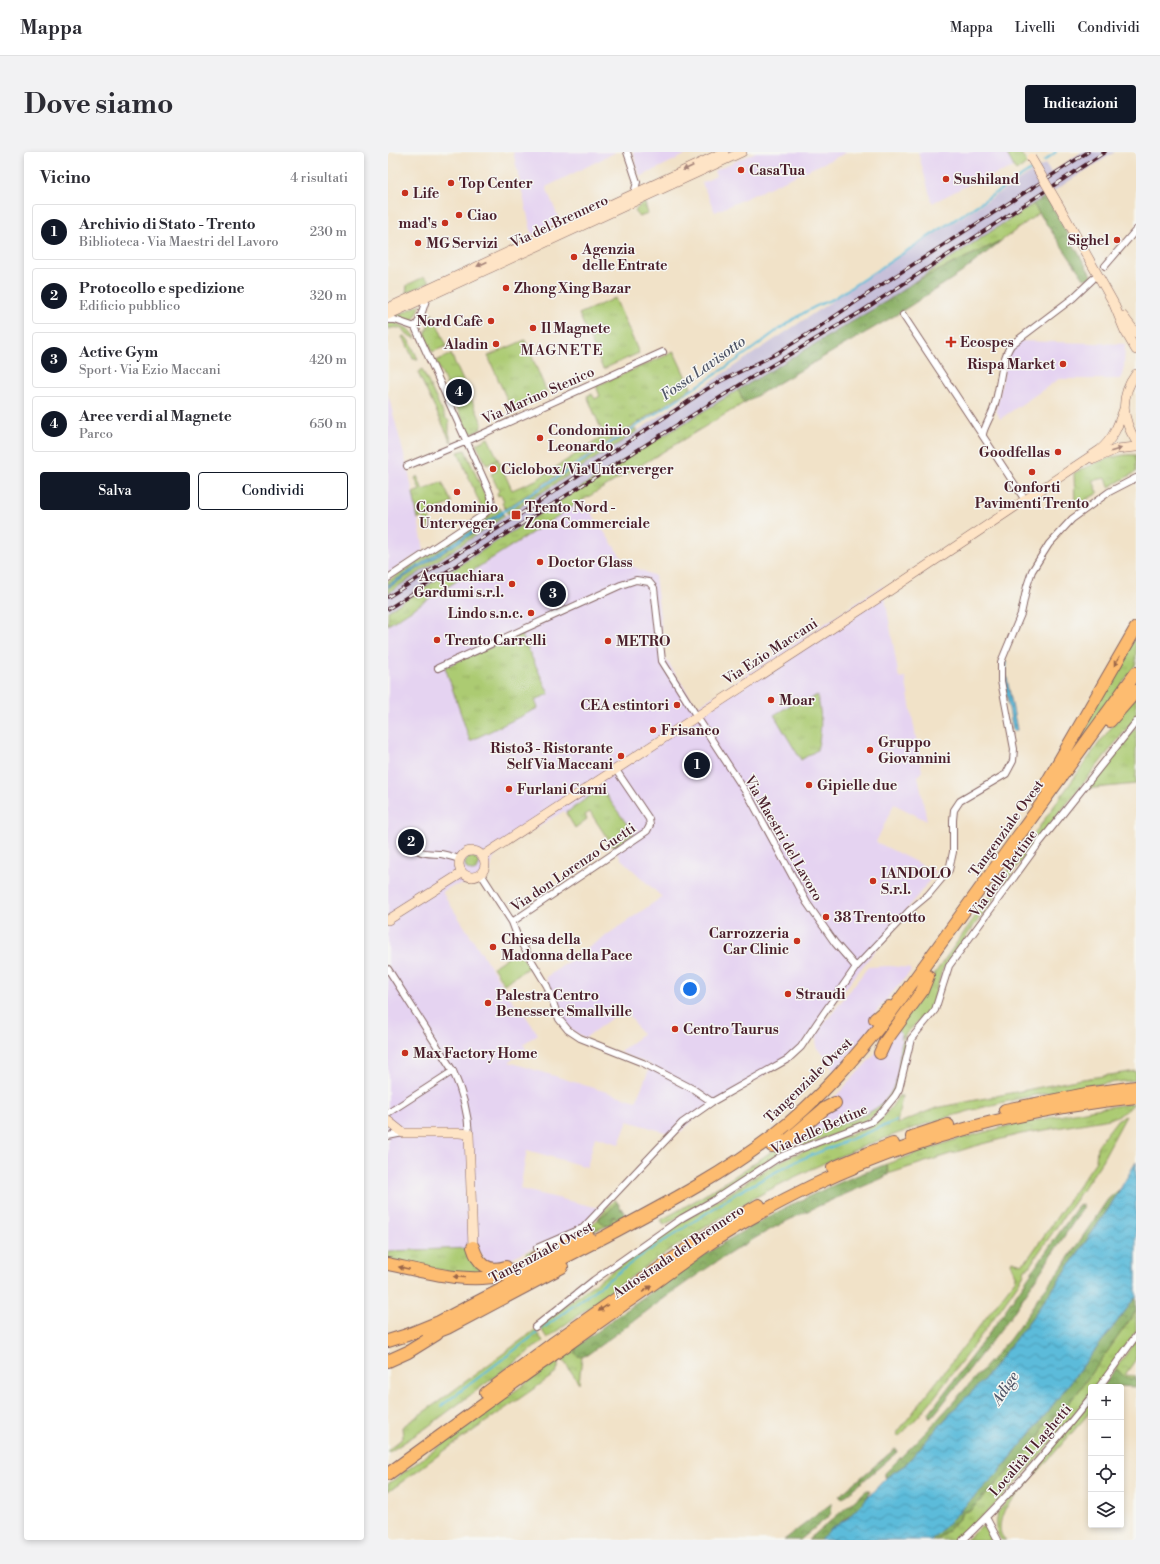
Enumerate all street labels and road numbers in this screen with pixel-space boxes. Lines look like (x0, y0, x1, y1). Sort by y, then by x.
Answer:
street label: Via del Brennero (507, 191, 611, 253)
street label: Via Marino Stenico (478, 363, 598, 429)
street label: Via Ezio Maccani (719, 614, 822, 690)
street label: Via Maestri del Lavoro (739, 772, 826, 905)
street label: Tangenziale Ovest (966, 777, 1048, 881)
street label: Via don Lorenzo Guetti (507, 819, 640, 917)
street label: Via delle Bettine (965, 826, 1042, 922)
street label: Tangenziale Ovest (761, 1034, 856, 1127)
street label: Via delle Bettine (767, 1101, 871, 1160)
street label: Autostrada del Brennero (609, 1201, 748, 1303)
street label: Tangenziale Ovest (486, 1218, 597, 1288)
street label: Località I Laghetti (986, 1400, 1076, 1501)

